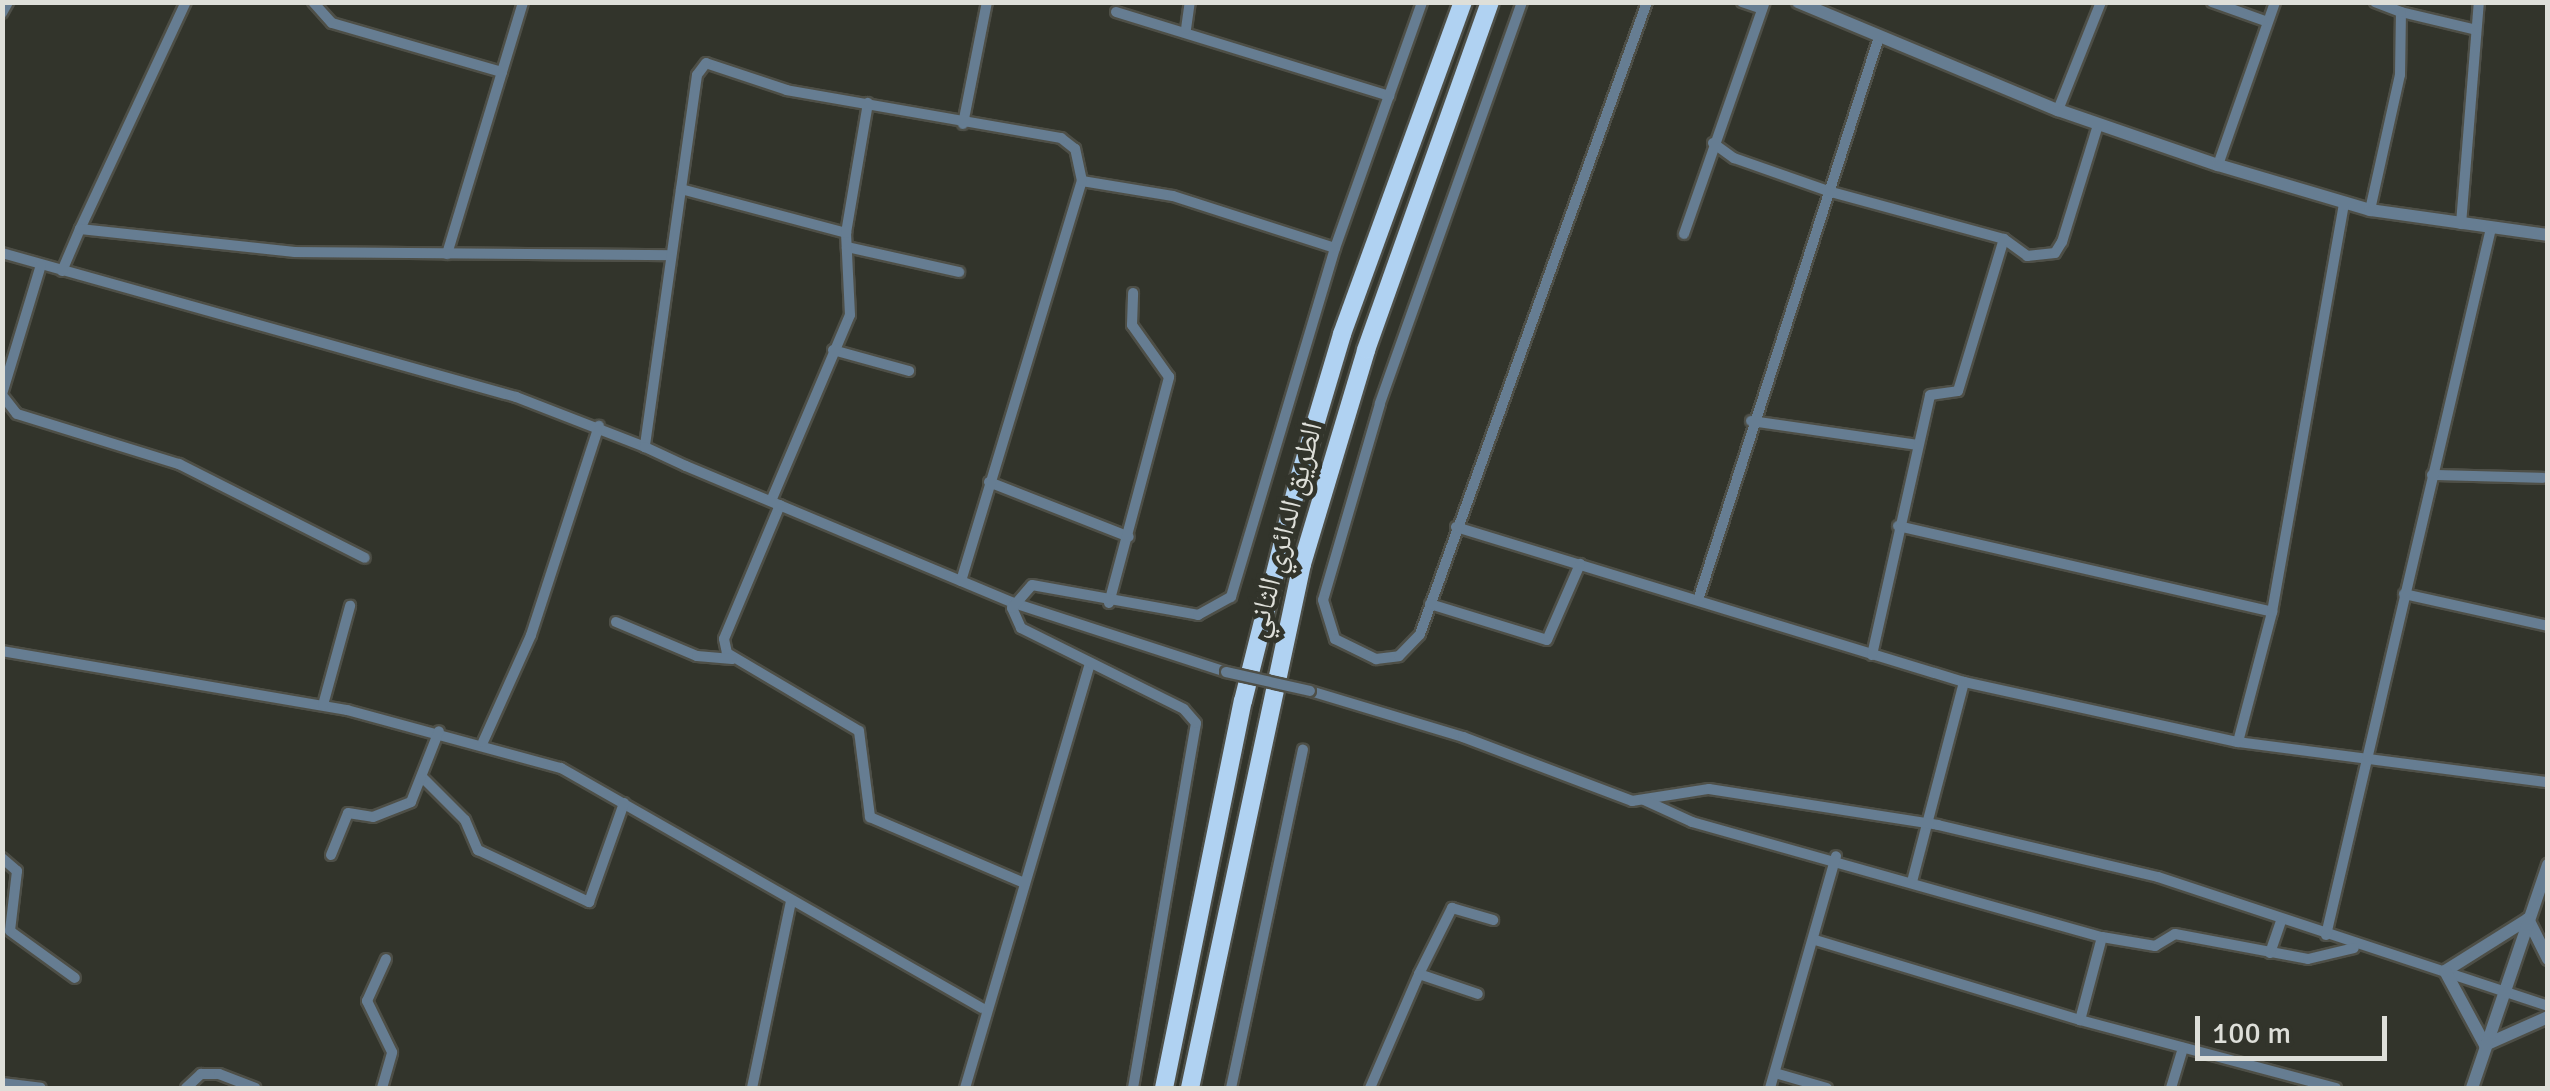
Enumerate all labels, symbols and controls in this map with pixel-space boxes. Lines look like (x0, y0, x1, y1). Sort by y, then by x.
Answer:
street label: الطريق الدائري الثاني (1239, 418, 1331, 642)
scale bar (2200, 996, 2392, 1058)
text: 100 m (2212, 1015, 2291, 1052)

